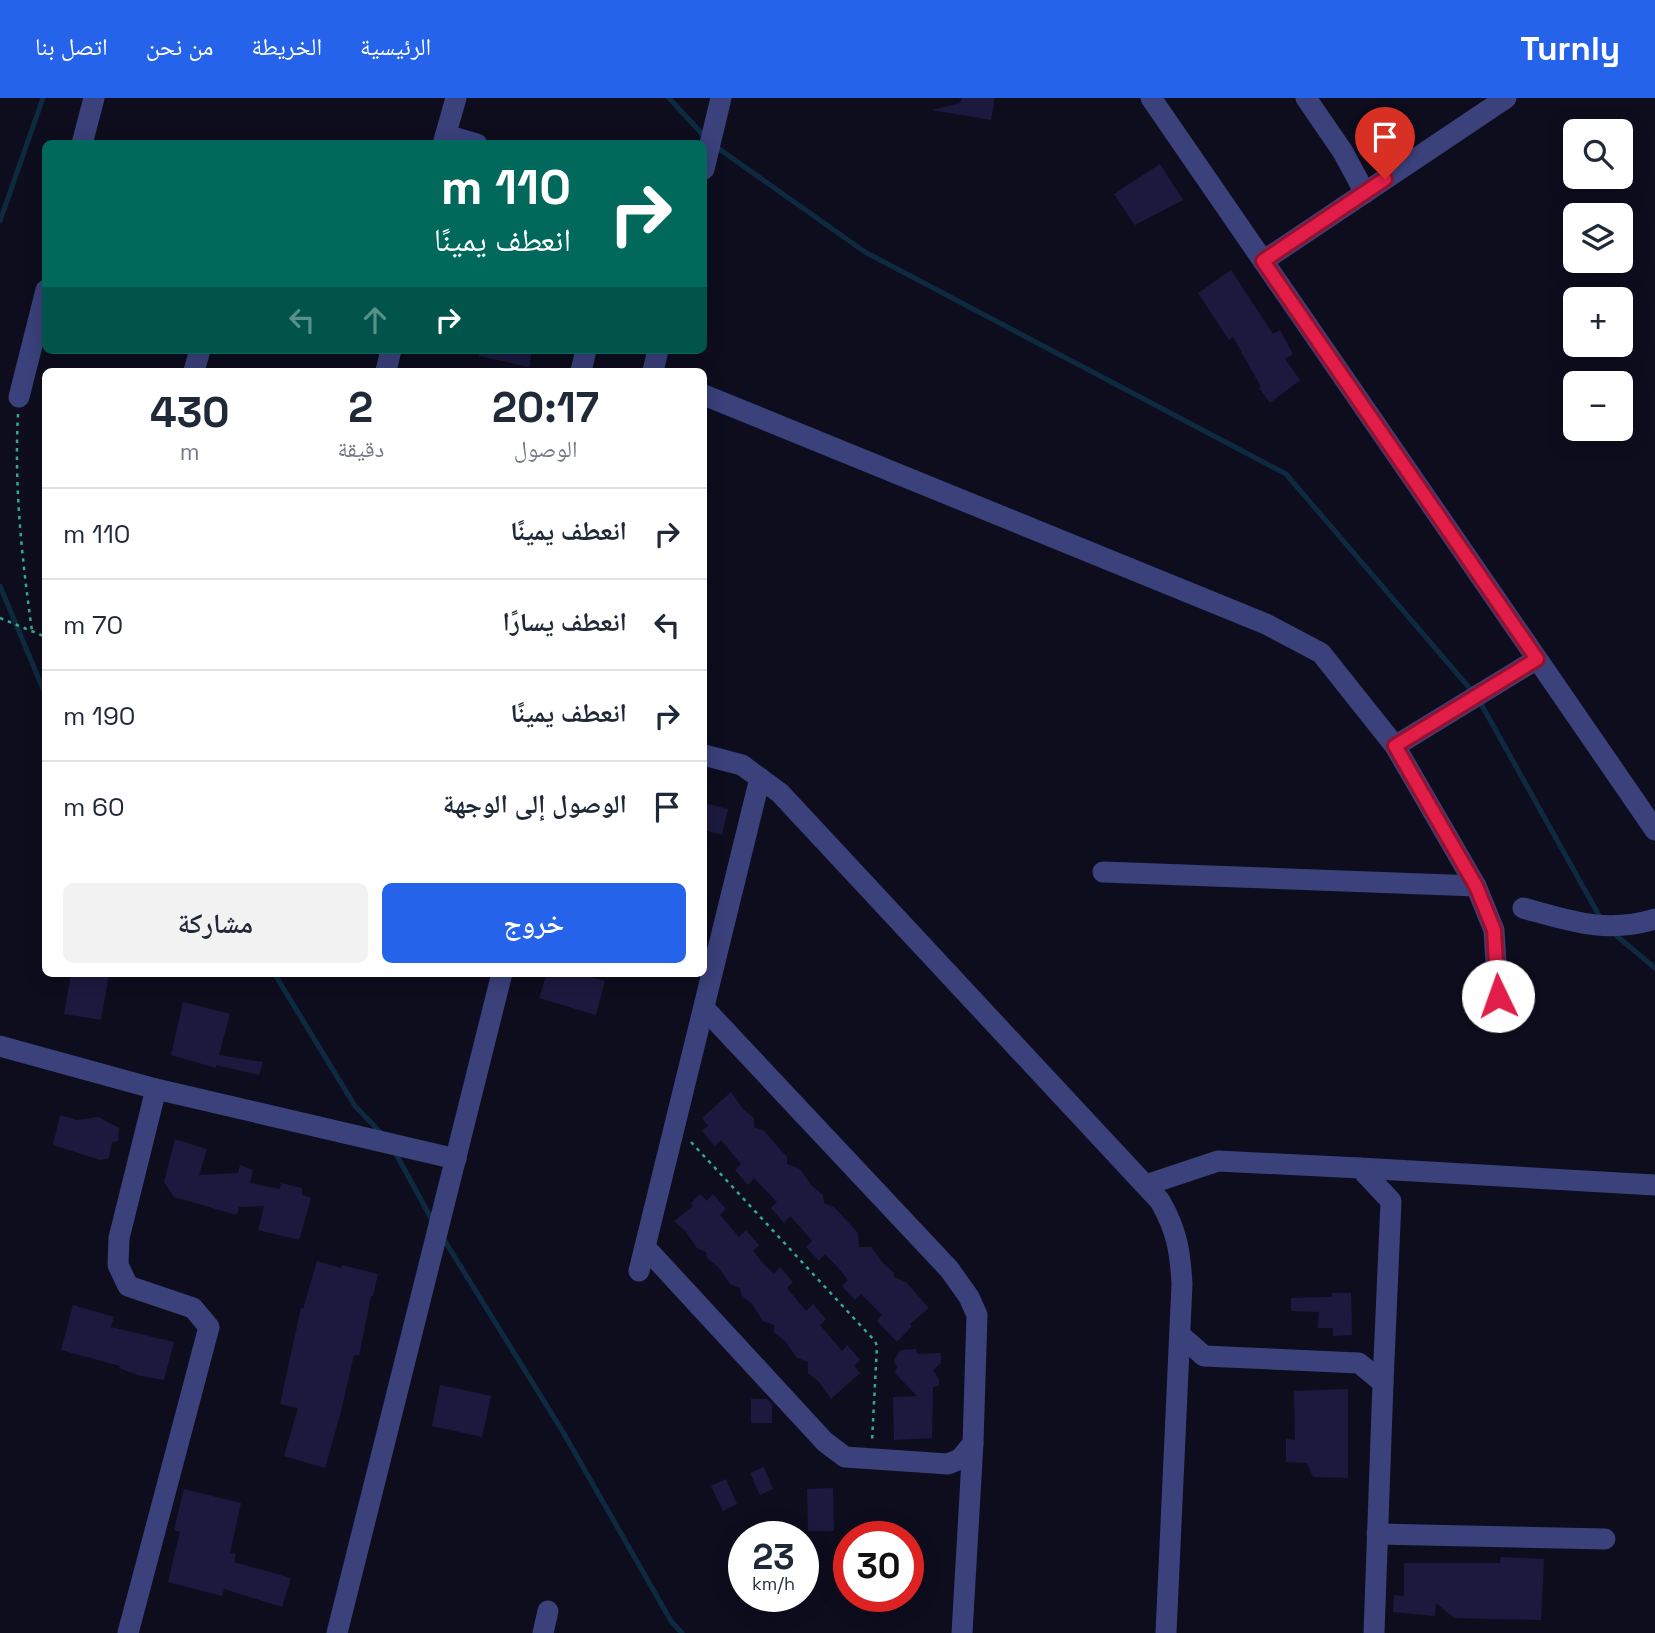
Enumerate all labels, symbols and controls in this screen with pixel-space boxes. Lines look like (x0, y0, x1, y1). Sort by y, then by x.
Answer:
text: Turnly (1520, 28, 1620, 70)
text: اتصل بنا (35, 31, 108, 62)
text: من نحن (146, 31, 213, 62)
text: الخريطة (251, 31, 322, 62)
text: الرئيسية (360, 31, 431, 62)
pin (1355, 107, 1415, 179)
icon: arrive (1366, 118, 1404, 156)
map controls (1563, 119, 1633, 441)
button: search (1563, 119, 1633, 189)
text: 110 m (441, 156, 571, 218)
icon: right (595, 168, 686, 259)
button: layers (1563, 203, 1633, 273)
text: انعطف يمينًا (434, 220, 571, 260)
button: + (1563, 287, 1633, 357)
icon: left (283, 301, 321, 339)
icon: ahead (356, 301, 394, 339)
icon: right (429, 301, 467, 339)
button: − (1563, 371, 1633, 441)
text: 2 (348, 381, 373, 434)
text: 20:17 (492, 381, 599, 434)
text: 430 (150, 386, 229, 439)
text: دقيقة (337, 434, 384, 464)
text: الوصول (514, 434, 577, 464)
text: m (180, 437, 200, 467)
text: انعطف يمينًا (510, 514, 627, 548)
icon: right (648, 515, 686, 553)
text: 110 m (63, 517, 130, 551)
text: انعطف يسارًا (503, 605, 627, 639)
icon: left (648, 606, 686, 644)
text: 70 m (63, 608, 123, 642)
text: انعطف يمينًا (510, 696, 627, 730)
icon: right (648, 697, 686, 735)
text: 190 m (63, 699, 136, 733)
text: الوصول إلى الوجهة (443, 787, 627, 821)
icon: arrive (648, 788, 686, 826)
text: 60 m (63, 790, 125, 824)
button: مشاركة (63, 883, 368, 963)
button: خروج (382, 883, 686, 963)
position arrow (1461, 959, 1535, 1033)
speed limit sign: 30 (833, 1521, 924, 1612)
text: 23 (752, 1535, 795, 1579)
text: km/h (752, 1572, 795, 1595)

